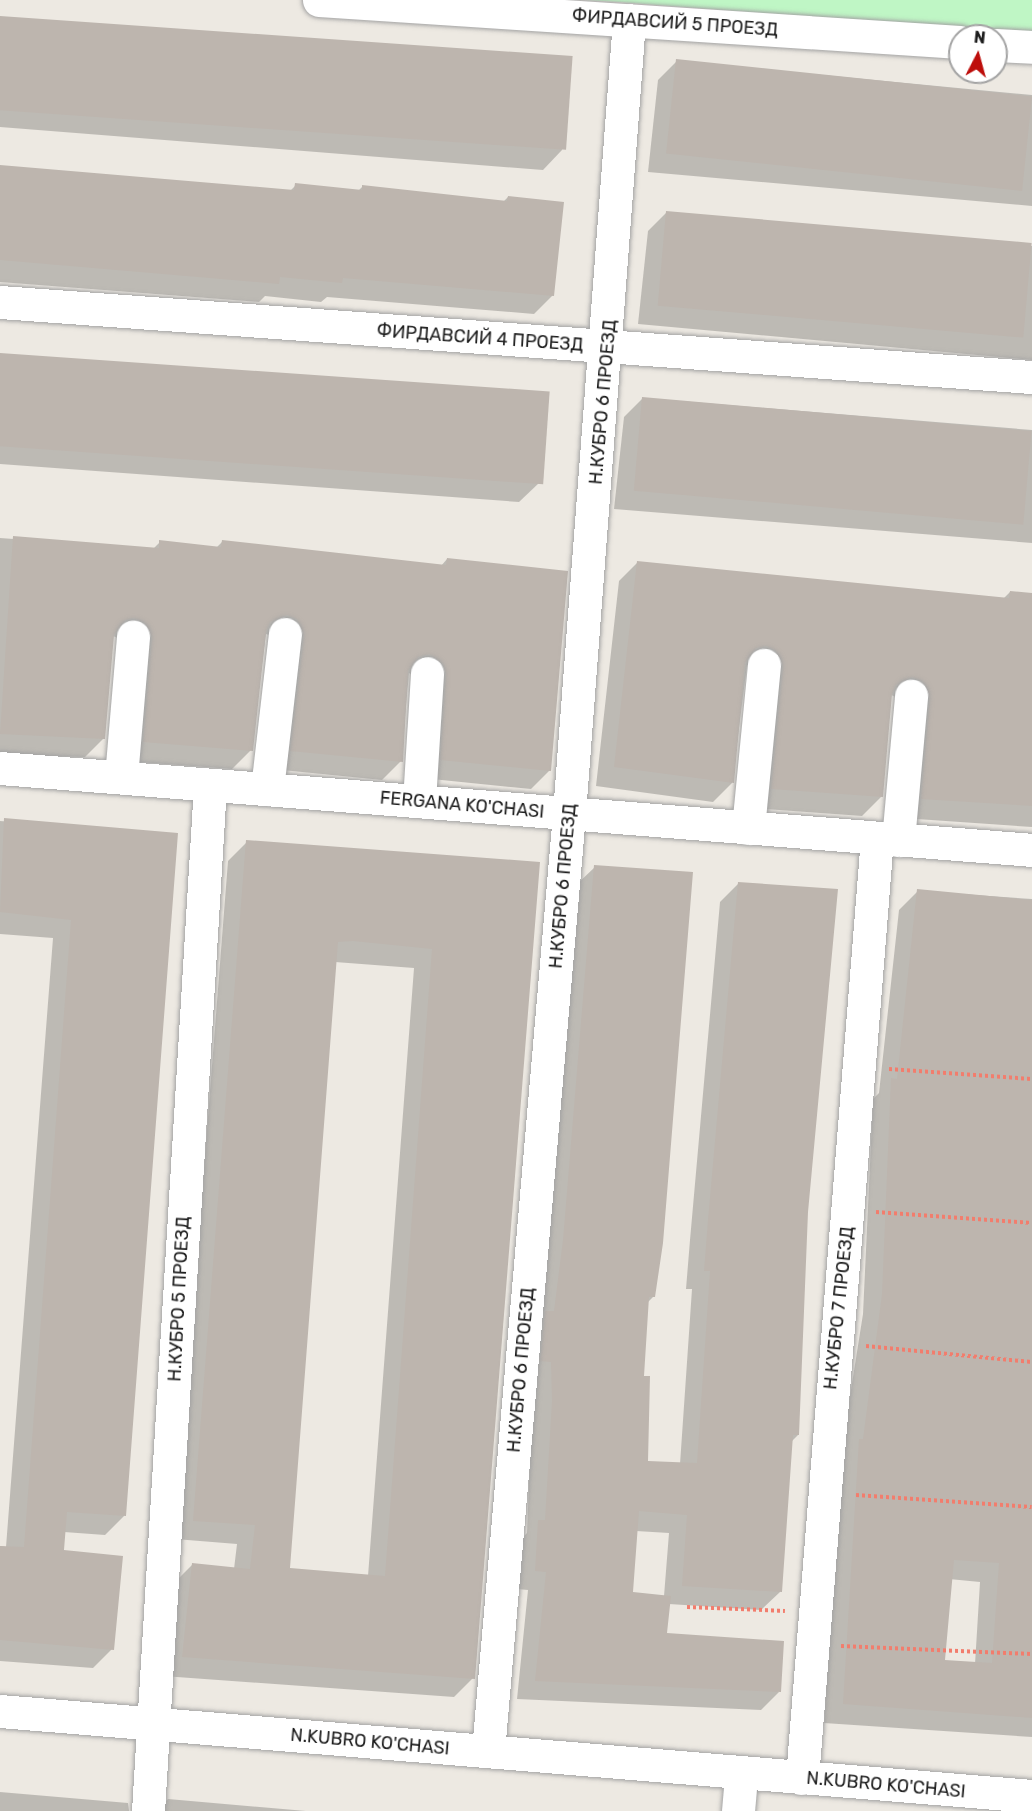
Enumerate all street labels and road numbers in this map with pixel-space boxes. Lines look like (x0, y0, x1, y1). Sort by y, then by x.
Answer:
street label: ФИРДАВСИЙ 5 ПРОЕЗД (571, 5, 779, 41)
street label: Н.КУБРО 6 ПРОЕЗД (585, 319, 621, 485)
street label: ФИРДАВСИЙ 4 ПРОЕЗД (376, 320, 584, 356)
street label: FERGANA KO'CHASI (379, 787, 545, 823)
street label: Н.КУБРО 6 ПРОЕЗД (545, 803, 581, 969)
street label: Н.КУБРО 5 ПРОЕЗД (164, 1216, 194, 1382)
street label: Н.КУБРО 7 ПРОЕЗД (820, 1225, 858, 1391)
street label: Н.КУБРО 6 ПРОЕЗД (503, 1287, 539, 1453)
street label: N.KUBRO KO'CHASI (290, 1724, 450, 1760)
street label: N.KUBRO KO'CHASI (806, 1767, 966, 1803)

